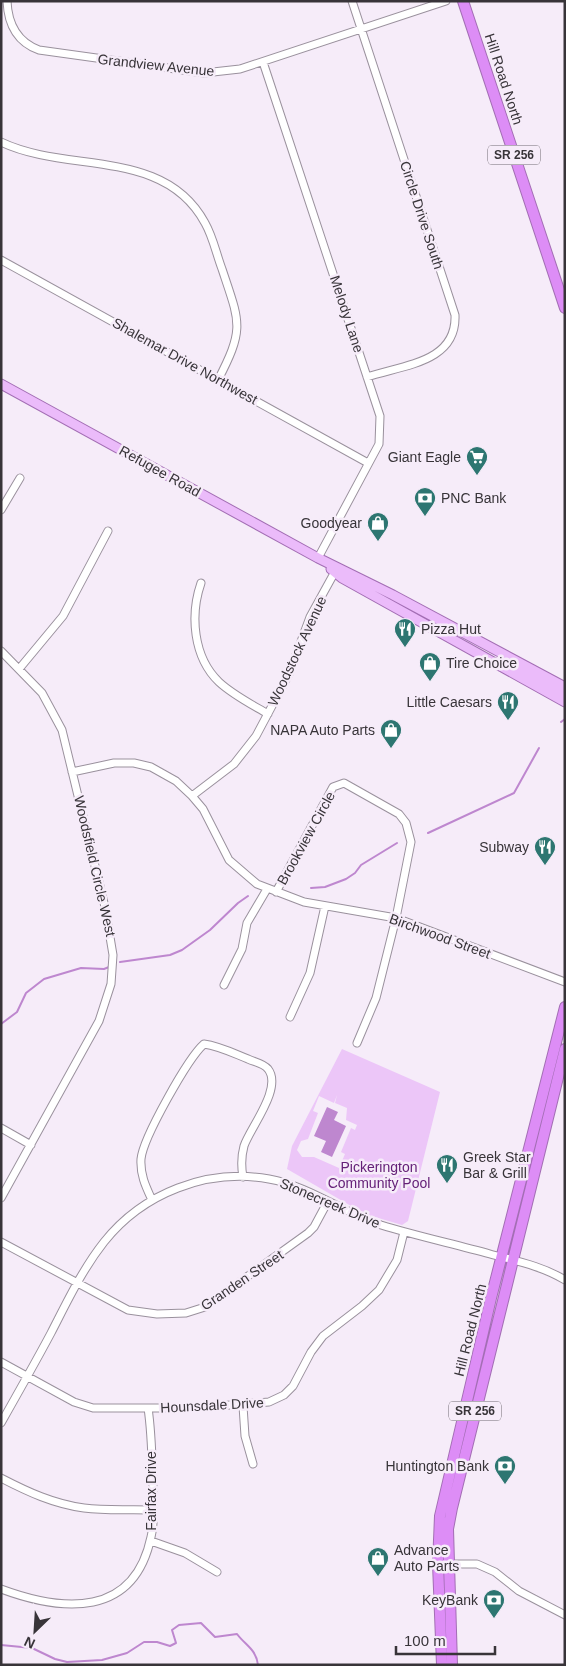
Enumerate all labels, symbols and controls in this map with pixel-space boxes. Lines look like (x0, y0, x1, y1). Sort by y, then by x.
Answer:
street label: Hill Road North (482, 31, 526, 127)
street label: Grandview Avenue (97, 51, 215, 79)
road number: SR 256 (488, 146, 540, 164)
street label: Circle Drive South (397, 159, 447, 271)
street label: Melody Lane (327, 273, 367, 355)
street label: Shalemar Drive Northwest (110, 314, 260, 408)
street label: Refugee Road (117, 442, 203, 500)
supermarket icon: Giant Eagle (465, 445, 489, 476)
place label: Giant Eagle (388, 449, 461, 465)
bank icon: PNC Bank (413, 486, 437, 517)
place label: PNC Bank (441, 490, 507, 506)
shop icon: Goodyear (366, 511, 390, 542)
place label: Goodyear (301, 515, 362, 531)
street label: Woodstock Avenue (265, 593, 330, 708)
restaurant icon: Pizza Hut (393, 617, 417, 648)
place label: Pizza Hut (421, 621, 481, 637)
shop icon: Tire Choice (418, 651, 442, 682)
place label: Tire Choice (446, 655, 517, 671)
restaurant icon: Little Caesars (496, 690, 520, 721)
place label: Little Caesars (406, 694, 492, 710)
shop icon: NAPA Auto Parts (379, 718, 403, 749)
place label: NAPA Auto Parts (270, 722, 375, 738)
street label: Brookview Circle (274, 788, 338, 887)
street label: Woodsfield Circle West (71, 794, 119, 938)
restaurant icon: Subway (533, 835, 557, 866)
place label: Subway (479, 839, 529, 855)
street label: Birchwood Street (387, 910, 493, 962)
place label: Greek Star Bar & Grill (463, 1149, 531, 1181)
restaurant icon: Greek Star Bar & Grill (435, 1153, 459, 1184)
park label: Pickerington Community Pool (328, 1159, 430, 1191)
street label: Stonecreek Drive (277, 1175, 383, 1231)
street label: Granden Street (198, 1247, 286, 1313)
street label: Hill Road North (451, 1282, 489, 1378)
street label: Hounsdale Drive (160, 1394, 264, 1416)
road number: SR 256 (449, 1402, 501, 1420)
street label: Fairfax Drive (143, 1451, 159, 1531)
bank icon: Huntington Bank (493, 1454, 517, 1485)
place label: Huntington Bank (385, 1458, 490, 1474)
place label: Advance Auto Parts (394, 1542, 459, 1574)
shop icon: Advance Auto Parts (366, 1546, 390, 1577)
bank icon: KeyBank (482, 1588, 506, 1619)
place label: KeyBank (422, 1592, 479, 1608)
north arrow (10, 1606, 60, 1656)
scale bar (396, 1624, 495, 1656)
text: 100 m (404, 1632, 446, 1649)
text: N (22, 1633, 37, 1652)

